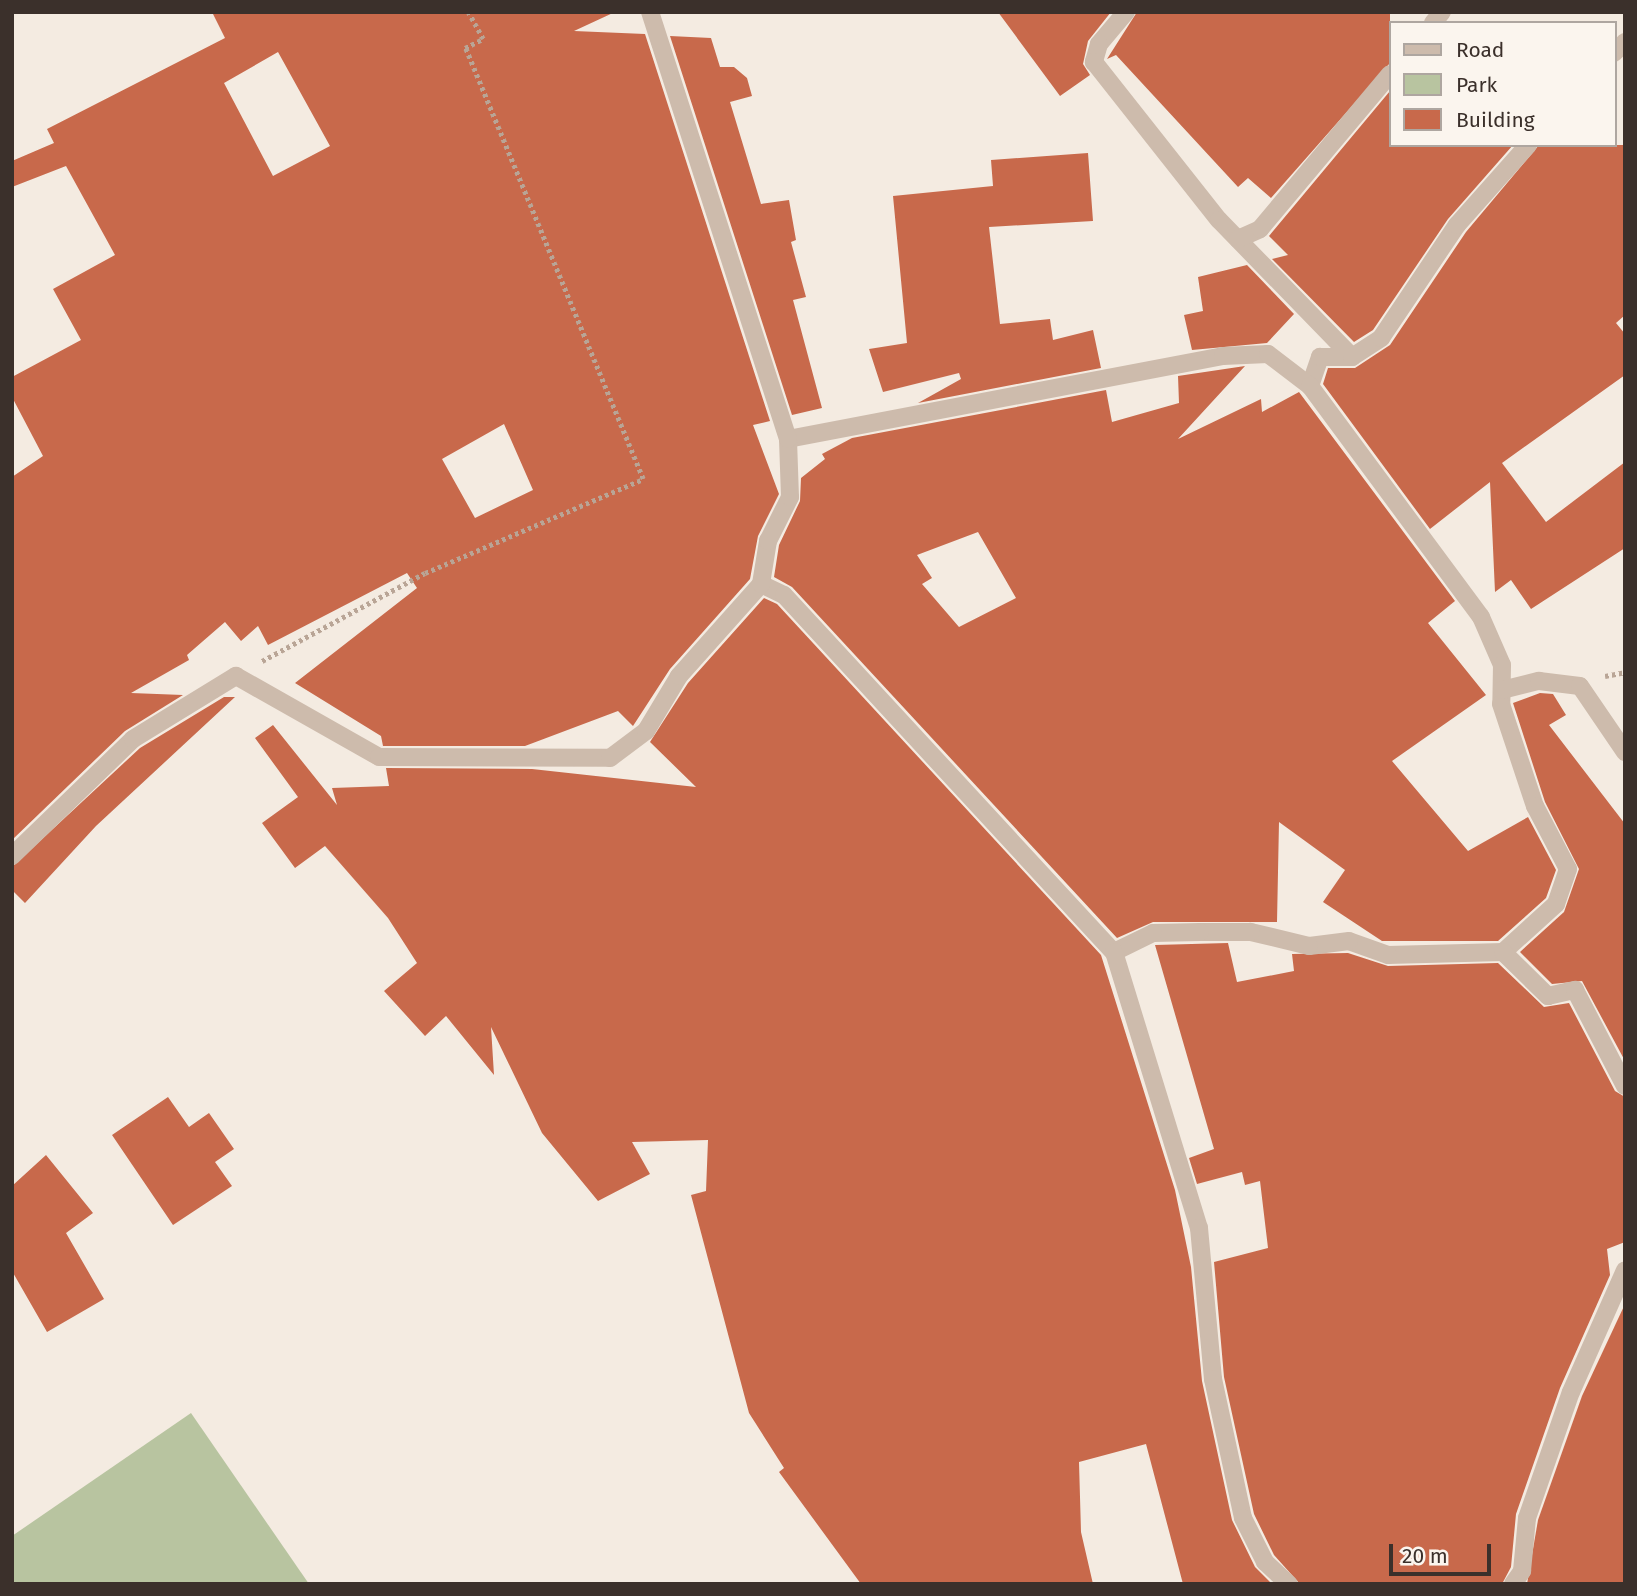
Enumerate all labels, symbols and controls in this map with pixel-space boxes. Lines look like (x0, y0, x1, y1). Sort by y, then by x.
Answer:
legend (1388, 21, 1616, 147)
text: Road (1456, 37, 1504, 63)
text: Park (1456, 72, 1497, 98)
text: Building (1456, 107, 1535, 133)
scale bar (1392, 1530, 1494, 1574)
text: 20 m (1402, 1543, 1448, 1569)

